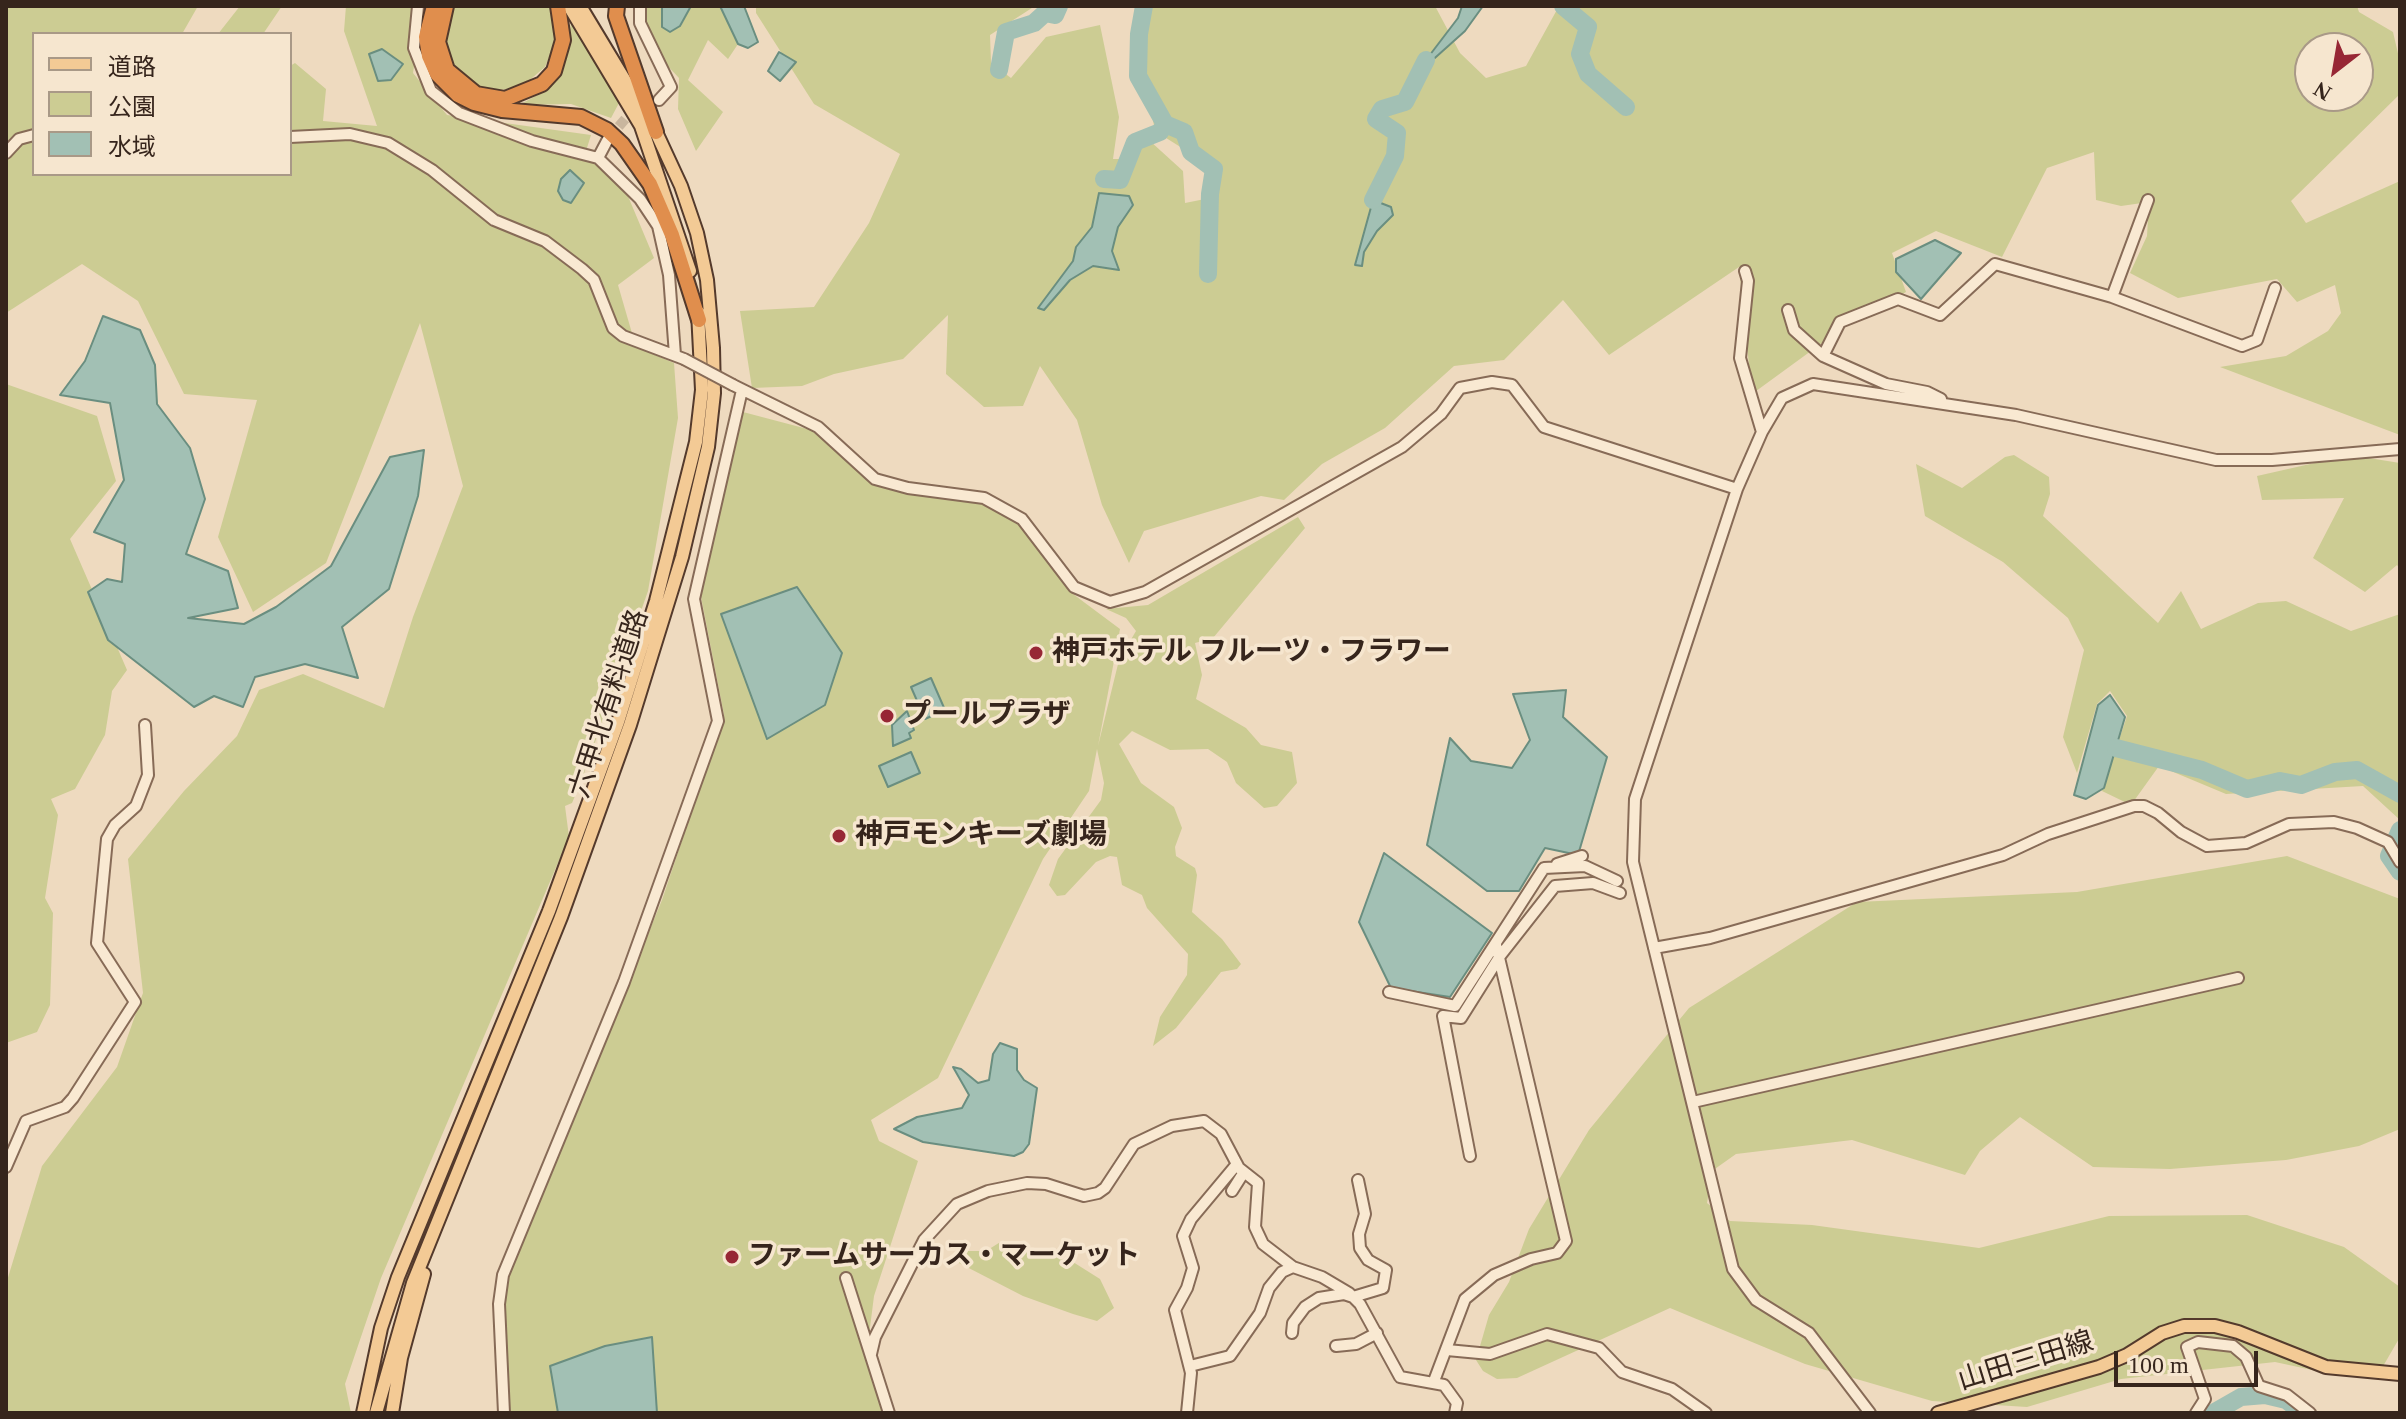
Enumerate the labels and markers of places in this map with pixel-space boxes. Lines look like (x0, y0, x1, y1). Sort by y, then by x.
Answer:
place label: 神戸ホテル フルーツ・フラワー (1052, 636, 1451, 670)
marker: 神戸ホテル フルーツ・フラワー (1027, 644, 1045, 662)
place label: プールプラザ (903, 699, 1071, 733)
marker: プールプラザ (878, 707, 896, 725)
place label: 神戸モンキーズ劇場 (855, 819, 1107, 853)
marker: 神戸モンキーズ劇場 (830, 827, 848, 845)
place label: ファームサーカス・マーケット (748, 1240, 1140, 1274)
marker: ファームサーカス・マーケット (723, 1248, 741, 1266)

